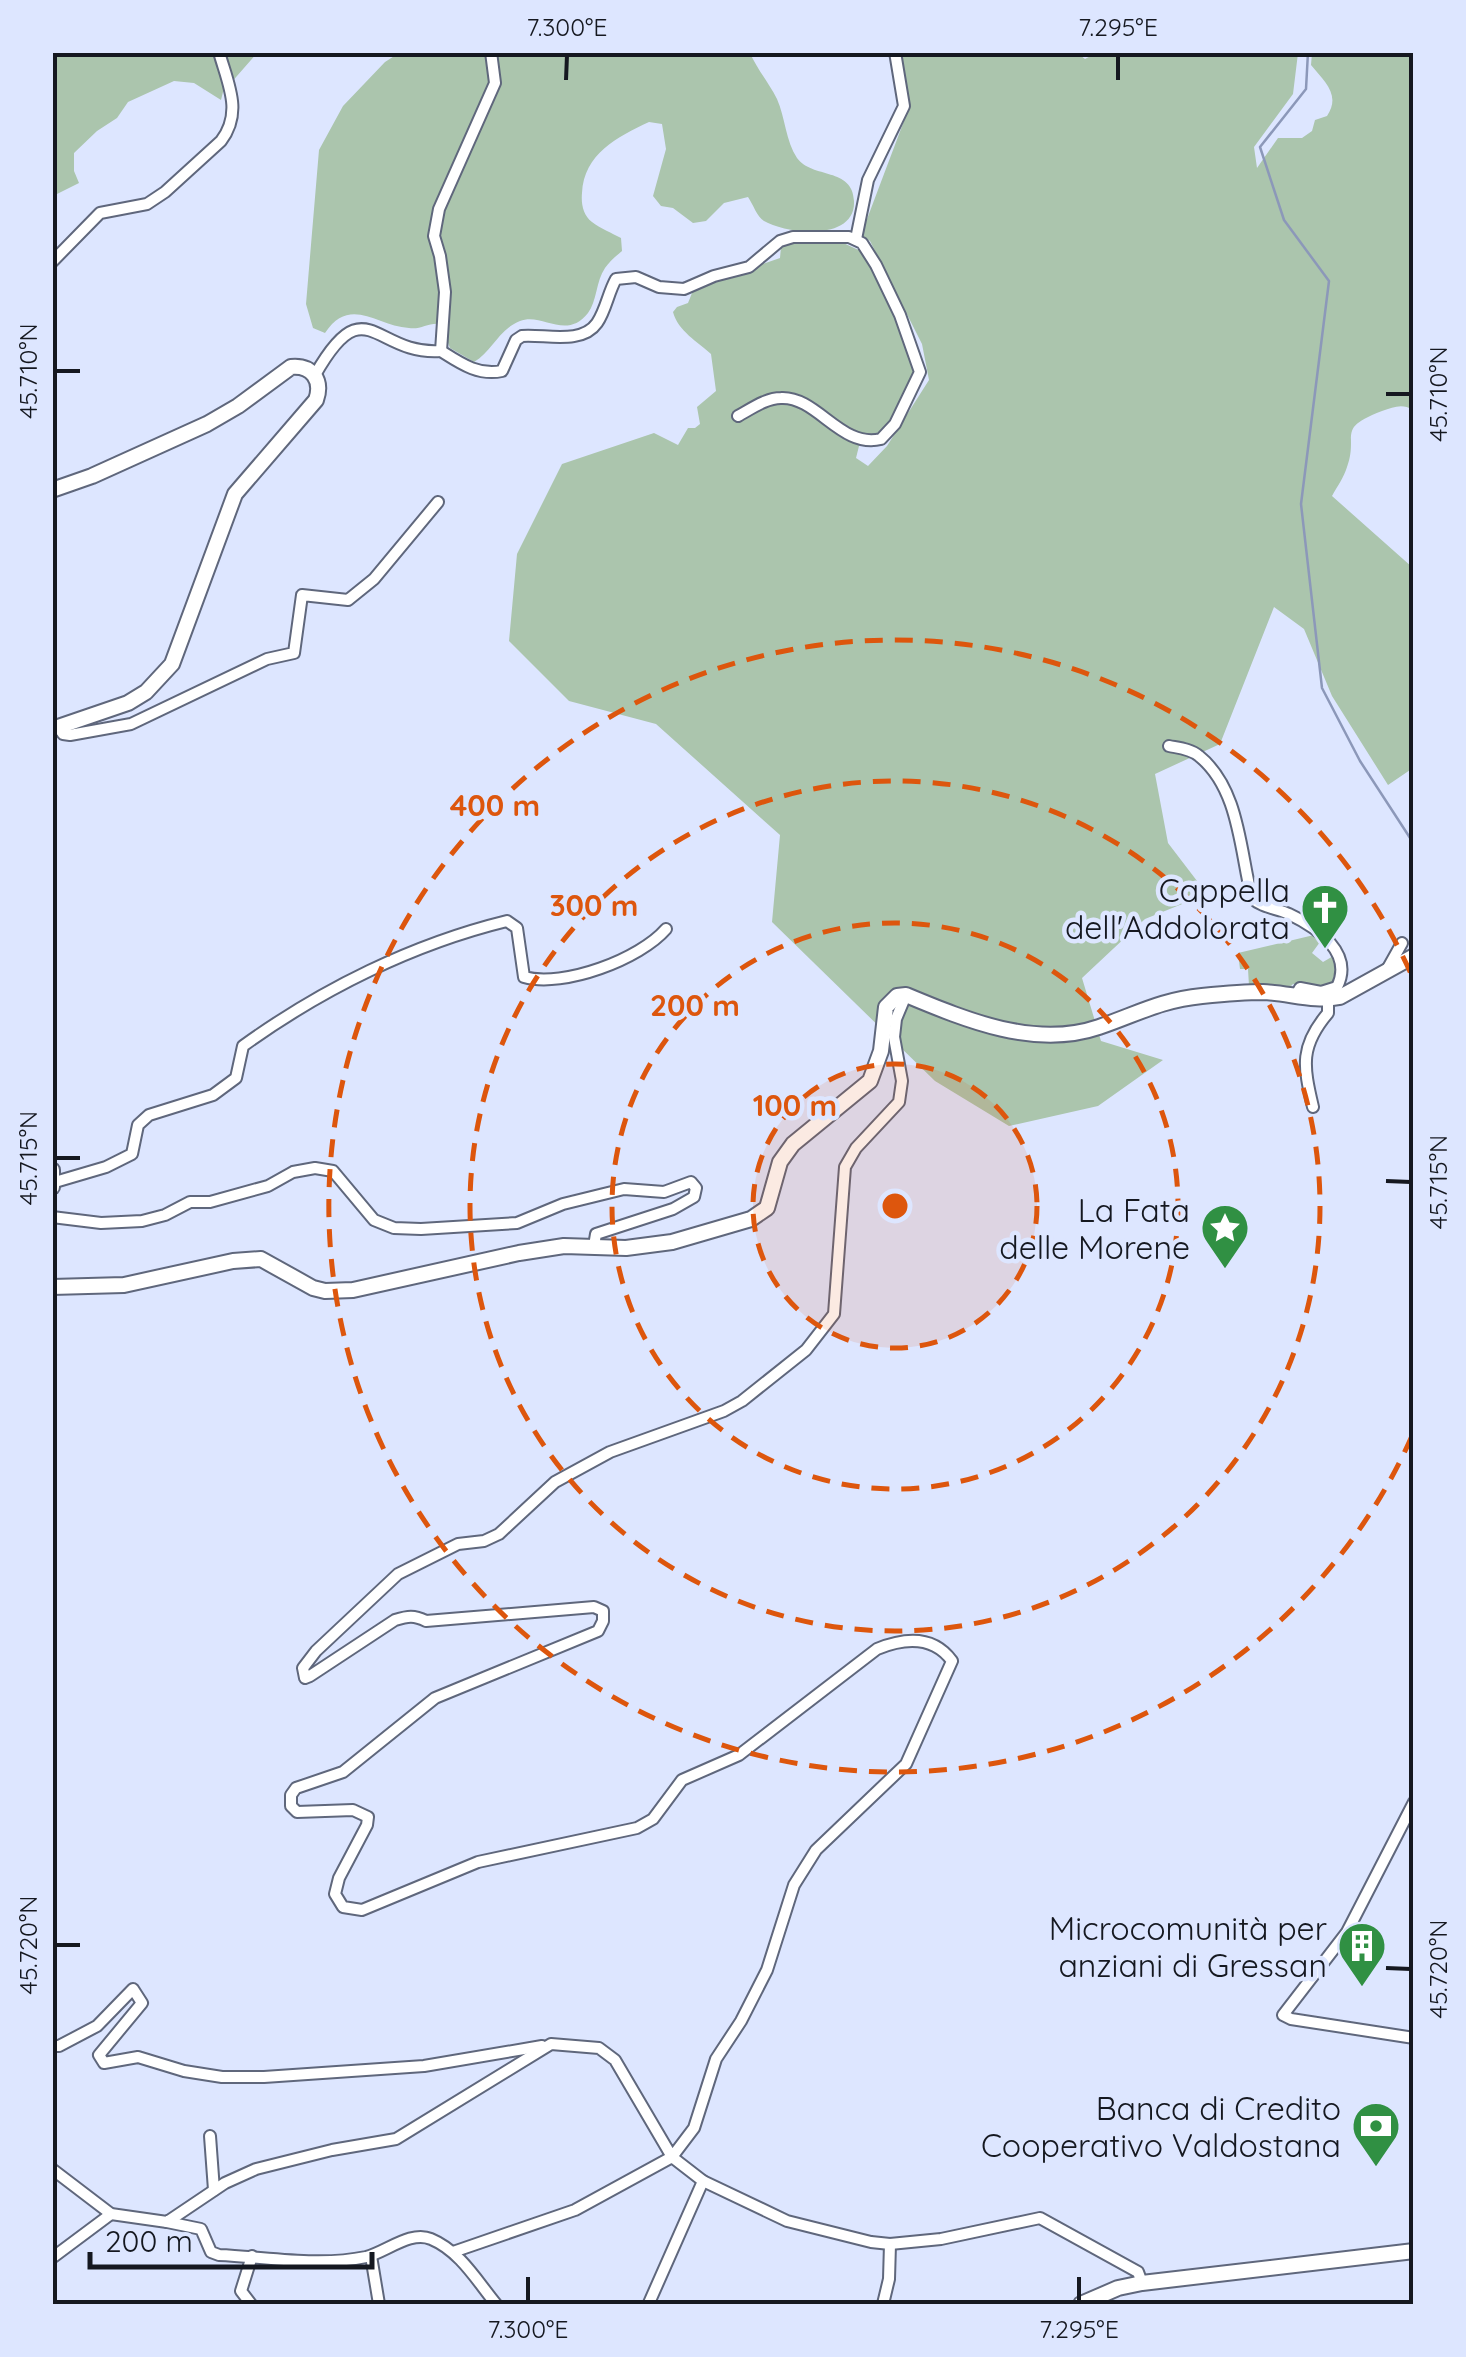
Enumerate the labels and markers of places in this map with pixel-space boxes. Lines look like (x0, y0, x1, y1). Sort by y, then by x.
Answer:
place label: Cappella dell'Addolorata (1065, 870, 1290, 947)
church icon: Cappella dell'Addolorata (1299, 882, 1351, 950)
centre of rings (877, 1188, 913, 1224)
place label: La Fata delle Morene (999, 1190, 1190, 1267)
place icon: La Fata delle Morene (1199, 1202, 1251, 1270)
place label: Microcomunità per anziani di Gressan (1049, 1908, 1327, 1985)
building icon: Microcomunità per anziani di Gressan (1336, 1920, 1388, 1988)
place label: Banca di Credito Cooperativo Valdostana (981, 2088, 1341, 2165)
bank icon: Banca di Credito Cooperativo Valdostana (1350, 2100, 1402, 2168)

